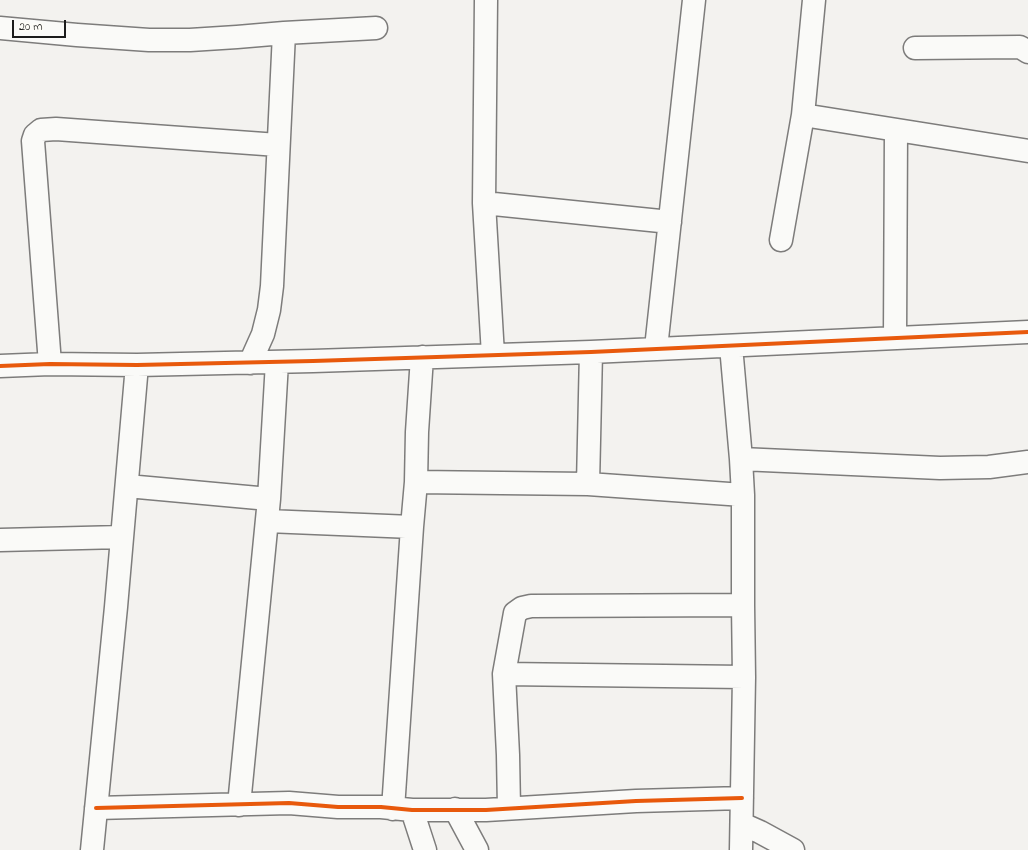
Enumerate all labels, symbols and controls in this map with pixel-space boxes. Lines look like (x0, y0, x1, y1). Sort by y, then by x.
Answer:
scale bar (14, 12, 68, 38)
text: 20 m (19, 18, 42, 36)

